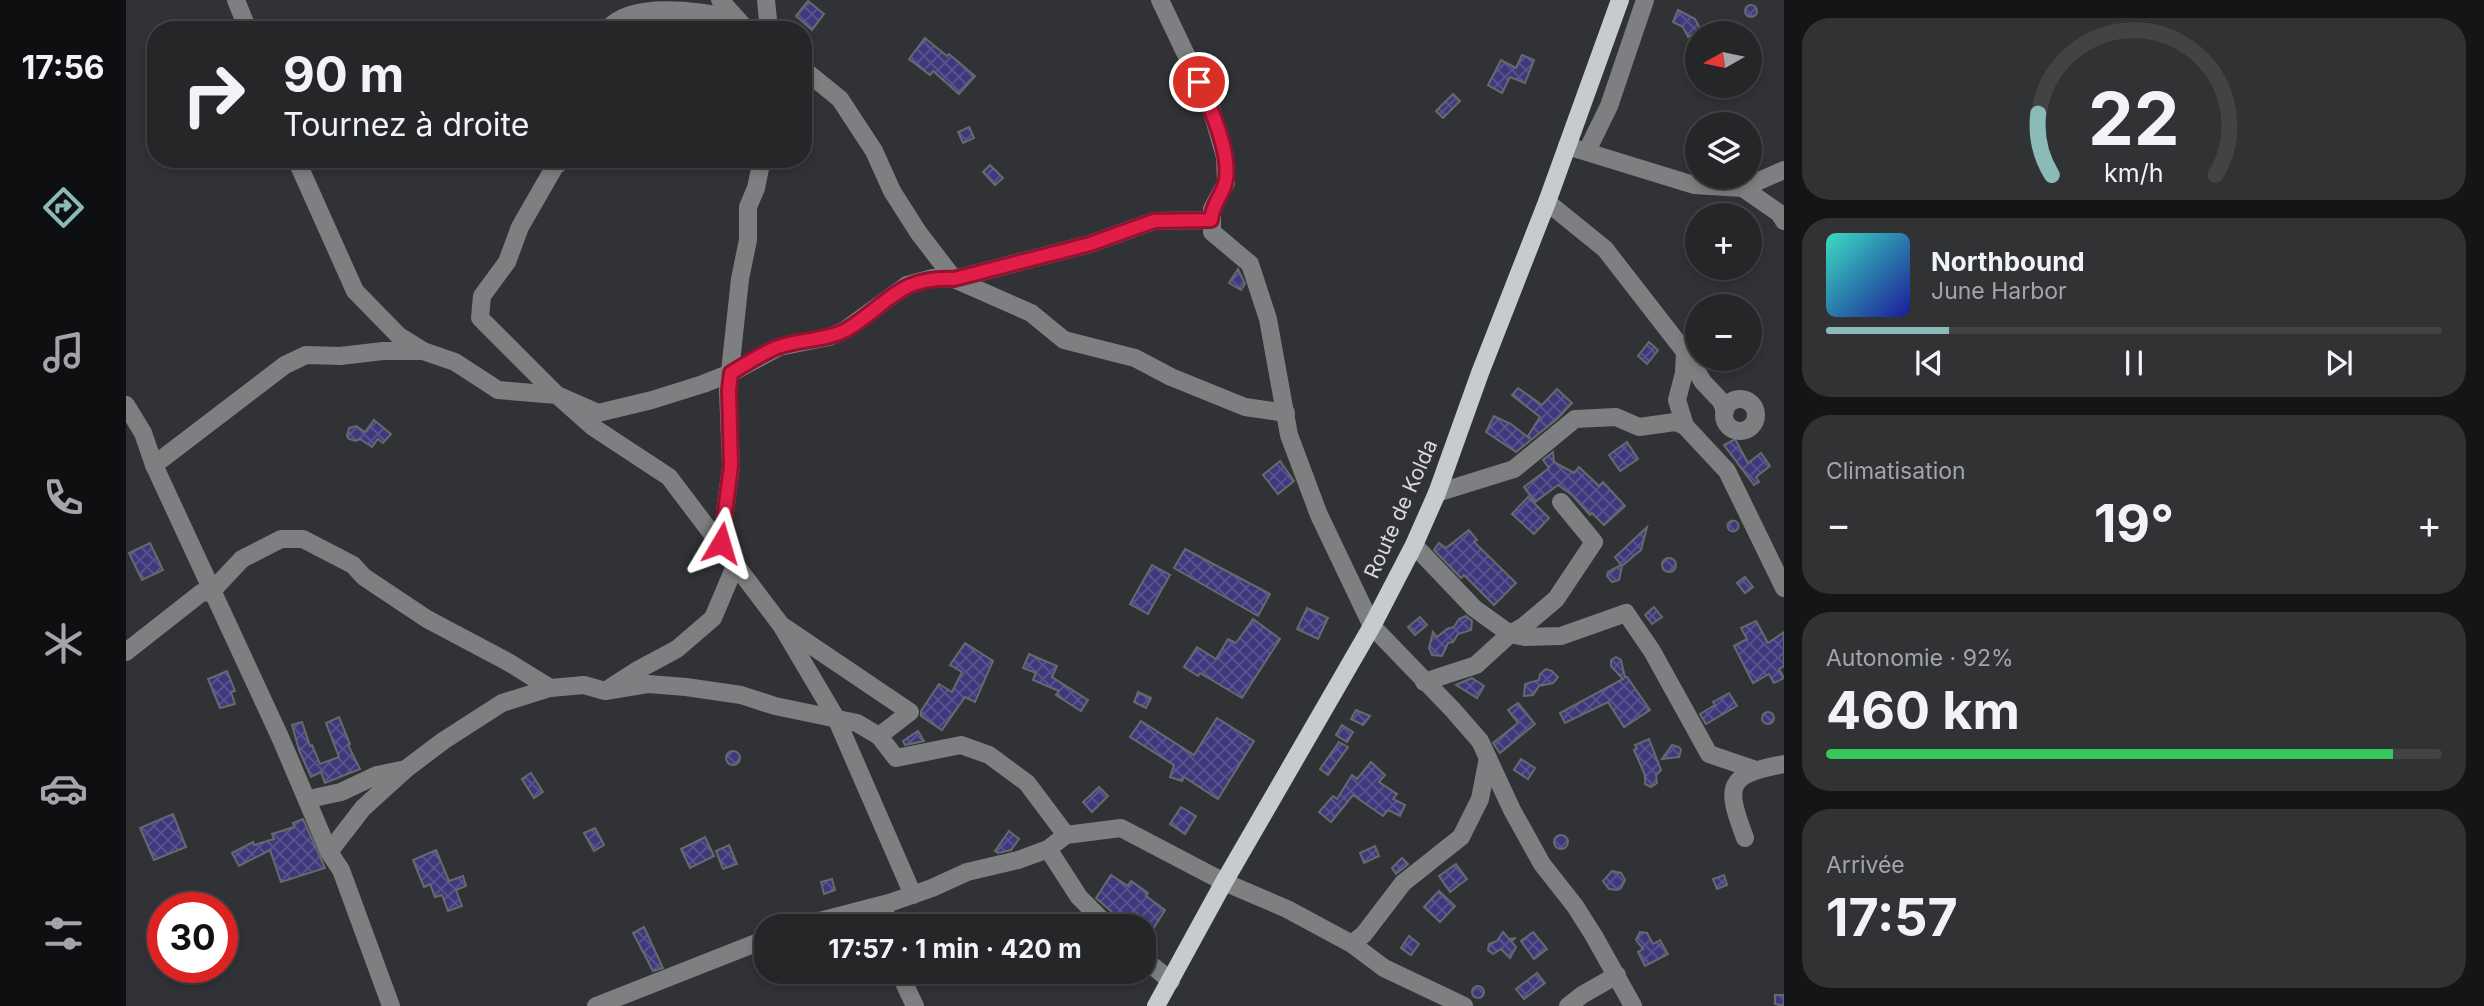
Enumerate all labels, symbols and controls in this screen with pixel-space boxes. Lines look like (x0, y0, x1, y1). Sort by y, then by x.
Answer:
north arrow (1685, 21, 1762, 98)
map controls (1685, 21, 1762, 371)
text: 90 m (283, 45, 404, 104)
text: 17:56 (21, 48, 105, 87)
icon: right (168, 49, 259, 140)
pin (1169, 52, 1229, 112)
icon: arrive (1180, 63, 1218, 101)
text: 22 (2088, 74, 2180, 163)
text: Tournez à droite (283, 105, 529, 144)
button: layers (1685, 112, 1762, 189)
text: km/h (2104, 158, 2164, 188)
icon: directions (39, 183, 88, 232)
button: + (1685, 203, 1762, 280)
text: Northbound (1931, 246, 2085, 277)
text: June Harbor (1931, 277, 2067, 305)
button: − (1685, 294, 1762, 371)
icon: music (39, 328, 88, 377)
icon: previous (1910, 344, 1948, 382)
icon: pause (2115, 344, 2153, 382)
icon: next (2320, 344, 2358, 382)
street label: Route de Kolda (1359, 435, 1442, 582)
text: Climatisation (1826, 457, 1966, 485)
icon: phone (39, 473, 88, 522)
text: 19° (2094, 492, 2174, 555)
text: − (1826, 501, 1851, 547)
text: + (2417, 501, 2442, 547)
position arrow (684, 506, 758, 580)
icon: climate (39, 619, 88, 668)
text: Autonomie · 92% (1826, 644, 2014, 672)
text: 460 km (1826, 679, 2020, 742)
icon: car (39, 764, 88, 813)
text: Arrivée (1826, 851, 1905, 879)
text: 17:57 (1826, 886, 1958, 949)
speed limit sign: 30 (147, 892, 238, 983)
icon: filters (39, 909, 88, 958)
text: 17:57 · 1 min · 420 m (828, 933, 1082, 964)

